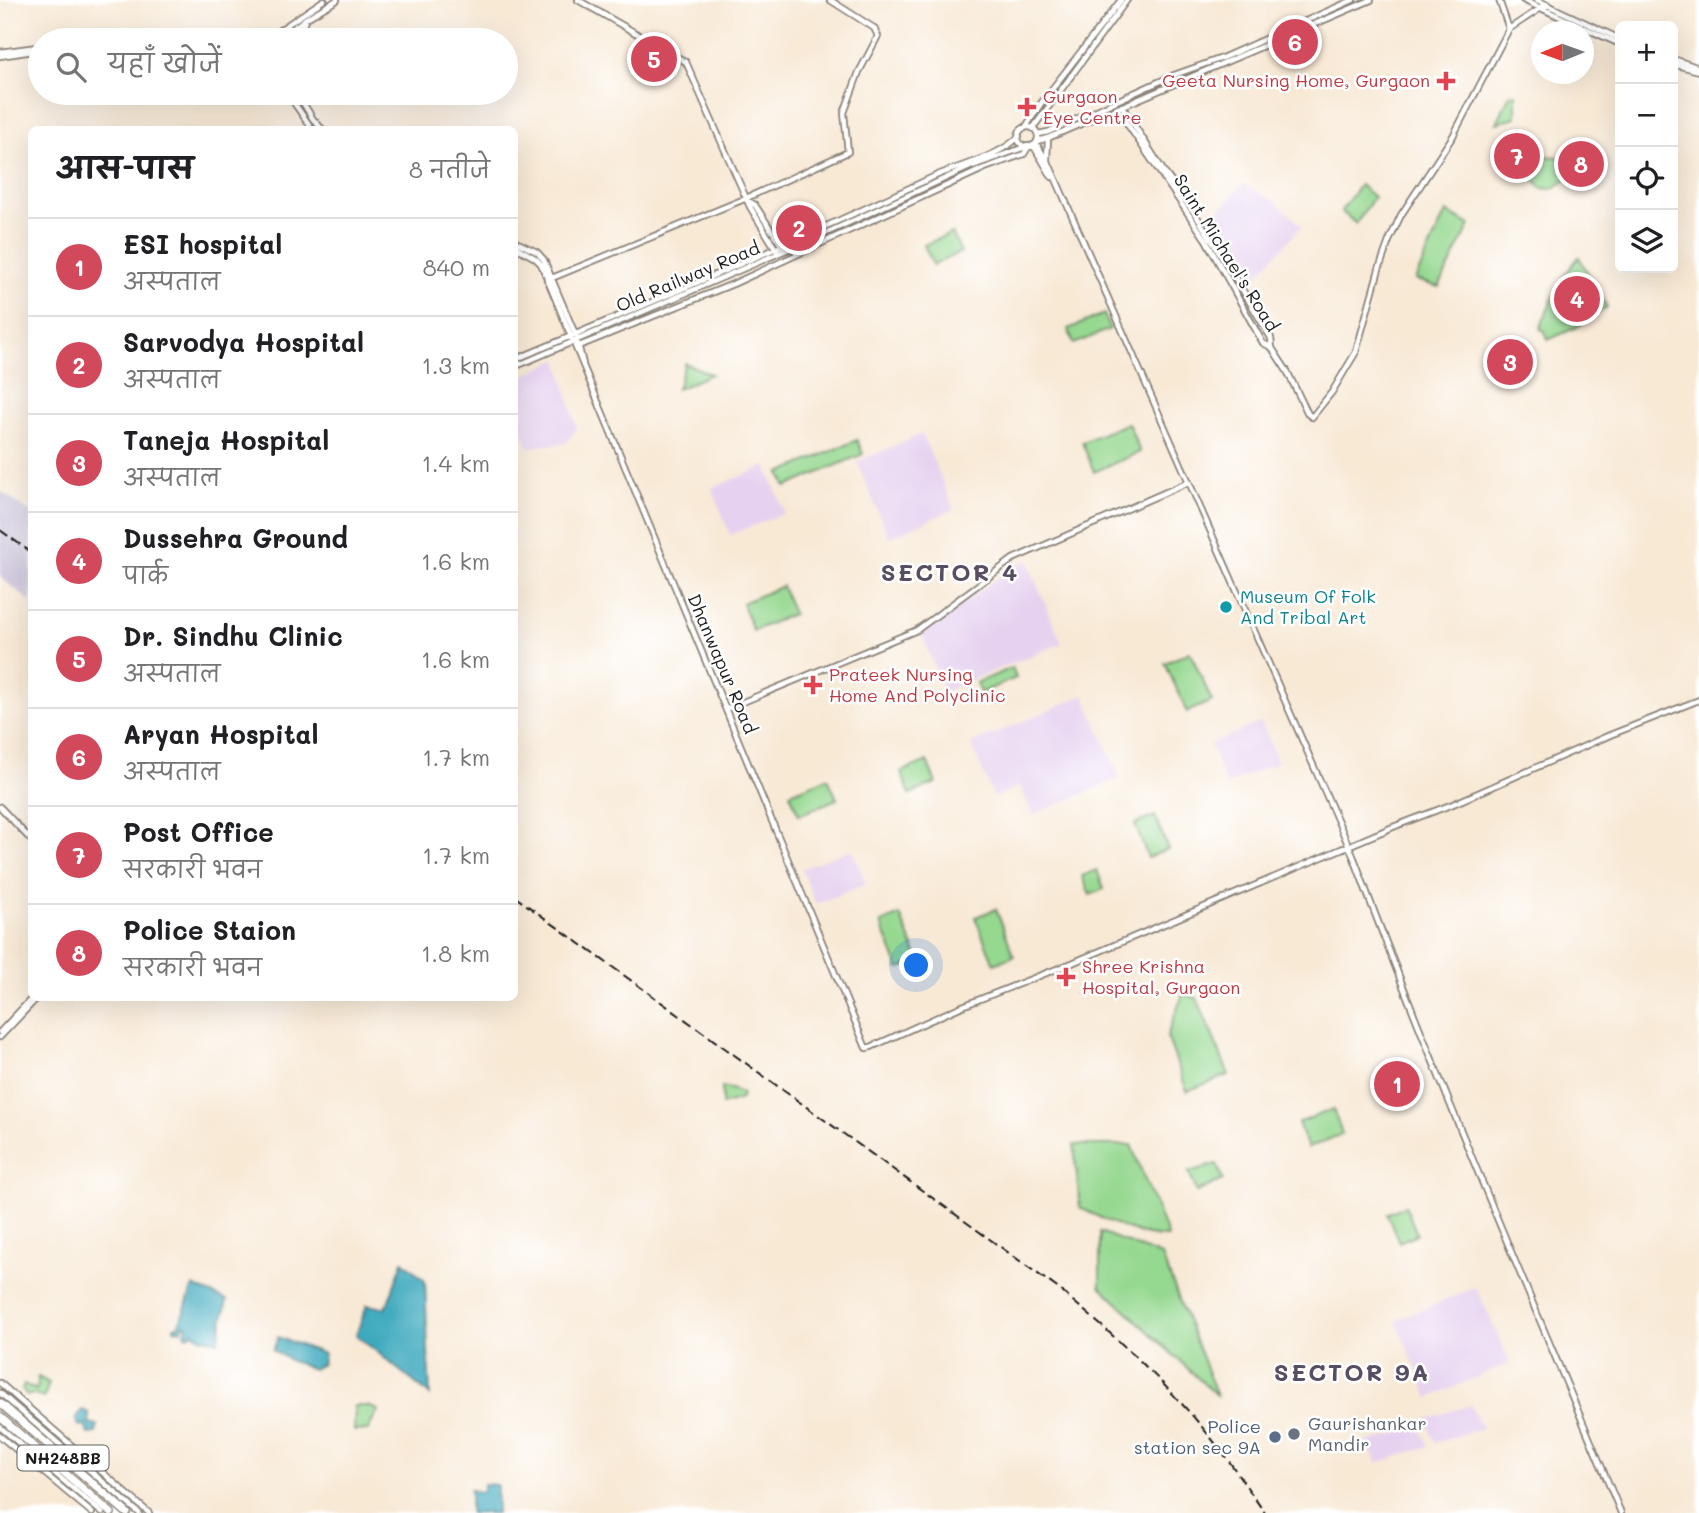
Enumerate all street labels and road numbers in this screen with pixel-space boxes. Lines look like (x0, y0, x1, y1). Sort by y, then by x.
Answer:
street label: Saint Michael's Road (1169, 169, 1285, 336)
street label: Old Railway Road (612, 235, 763, 317)
street label: Dhanwapur Road (683, 590, 763, 737)
road number: NH248BB (18, 1446, 108, 1470)

